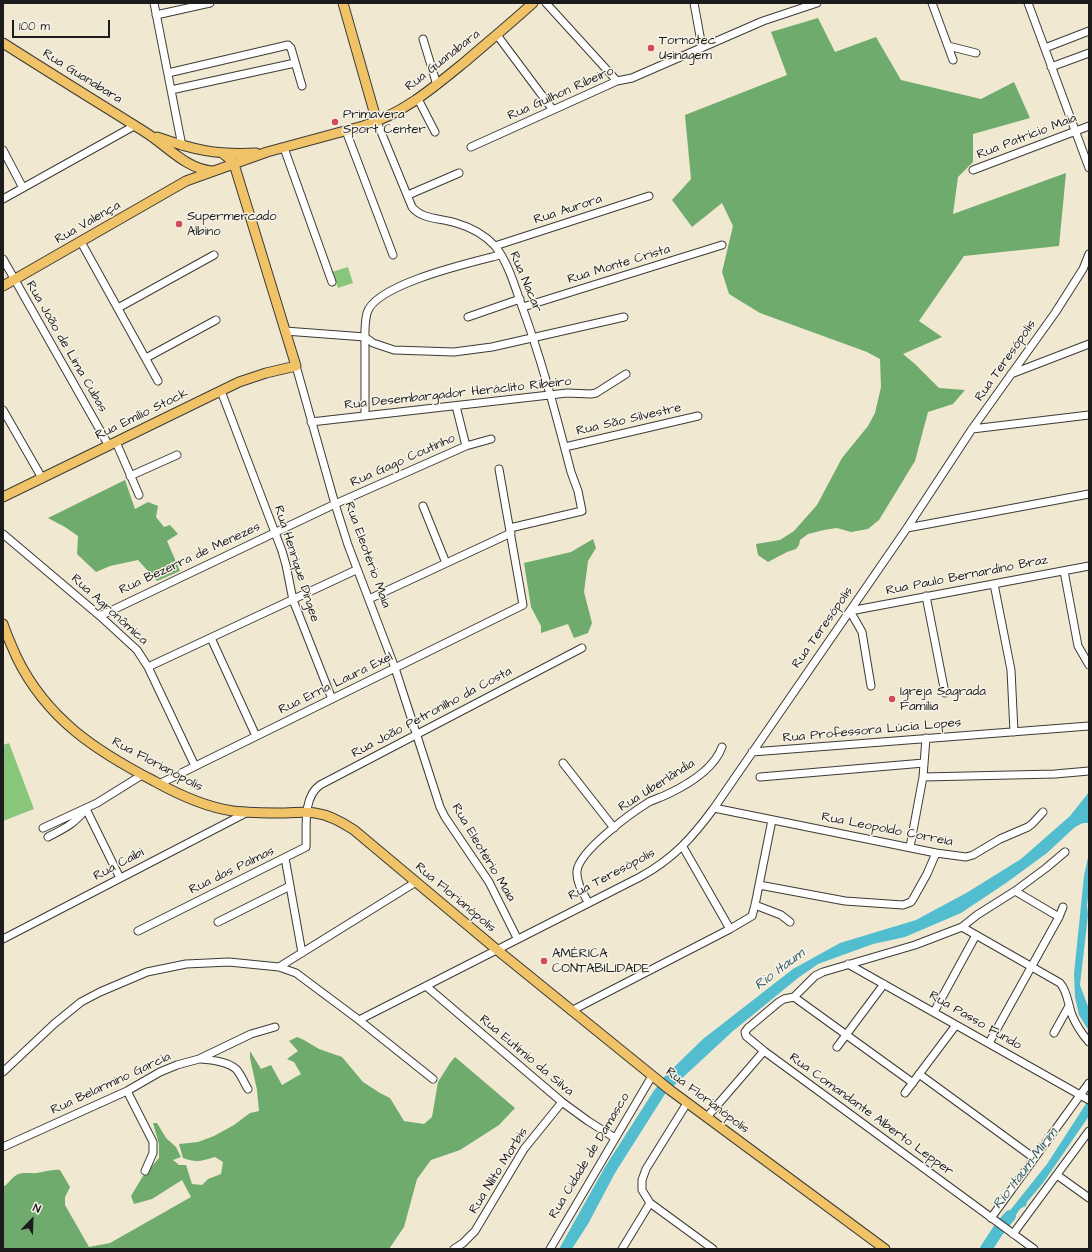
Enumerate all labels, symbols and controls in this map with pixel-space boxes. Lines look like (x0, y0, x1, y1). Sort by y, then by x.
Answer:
scale bar (14, 12, 112, 38)
text: 100 m (19, 18, 50, 35)
street label: Rua Guanabara (402, 27, 484, 95)
place label: Tornotec Usinagem (659, 33, 716, 64)
marker: Tornotec Usinagem (646, 43, 656, 53)
street label: Rua Guanabara (39, 46, 125, 108)
street label: Rua Guilhon Ribeiro (505, 64, 617, 124)
place label: Primavera Sport Center (343, 107, 426, 138)
street label: Rua Patrício Maia (975, 111, 1079, 163)
marker: Primavera Sport Center (330, 117, 340, 127)
street label: Rua Aurora (532, 192, 604, 228)
street label: Rua Valença (53, 198, 123, 248)
place label: Supermercado Albino (187, 209, 277, 240)
marker: Supermercado Albino (174, 219, 184, 229)
street label: Rua Monte Crista (566, 242, 672, 288)
street label: Rua Nacar (505, 249, 545, 315)
street label: Rua João de Lima Cubas (22, 279, 110, 415)
street label: Rua Teresópolis (972, 317, 1040, 405)
street label: Rua Desembargador Heráclito Ribeiro (344, 374, 572, 414)
street label: Rua Emílio Stock (93, 386, 191, 444)
street label: Rua São Silvestre (575, 400, 683, 440)
street label: Rua Gago Coutinho (348, 431, 458, 491)
street label: Rua Eleotério Maia (341, 500, 393, 610)
street label: Rua Henrique Dingee (270, 504, 322, 624)
street label: Rua Bezerra de Menezes (117, 519, 263, 599)
street label: Rua Paulo Bernardino Braz (885, 553, 1049, 599)
street label: Rua Agronômica (67, 571, 151, 649)
street label: Rua Teresópolis (789, 584, 857, 672)
street label: Rua Erna Laura Exel (276, 650, 396, 718)
street label: Rua João Petronilho da Costa (349, 664, 515, 762)
place label: Igreja Sagrada Família (900, 684, 986, 715)
marker: Igreja Sagrada Família (887, 694, 897, 704)
street label: Rua Professora Lúcia Lopes (782, 715, 962, 747)
street label: Rua Florianópolis (109, 734, 205, 796)
street label: Rua Uberlândia (616, 756, 698, 816)
street label: Rua Eleotério Maia (448, 801, 518, 905)
street label: Rua Leopoldo Correia (820, 810, 954, 850)
street label: Rua das Palmas (187, 844, 277, 898)
street label: Rua Caibi (91, 845, 147, 885)
street label: Rua Teresópolis (566, 846, 658, 904)
street label: Rua Florianópolis (411, 860, 499, 936)
place label: AMÉRICA CONTABILIDADE (552, 946, 650, 977)
water label: Rio Itaum (752, 946, 808, 994)
marker: AMÉRICA CONTABILIDADE (539, 956, 549, 966)
street label: Rua Passo Fundo (926, 988, 1024, 1054)
street label: Rua Eutímio da Silva (476, 1012, 576, 1100)
street label: Rua Belarmino Garcia (49, 1049, 173, 1119)
street label: Rua Comandante Alberto Lepper (786, 1050, 956, 1180)
street label: Rua Florianópolis (662, 1064, 752, 1138)
street label: Rua Cidade de Damasco (546, 1090, 634, 1222)
street label: Rua Nilto Morbis (466, 1125, 532, 1217)
water label: Rio Itaum-Mirim (990, 1125, 1062, 1213)
north arrow (12, 1200, 52, 1240)
text: N (31, 1200, 43, 1217)

